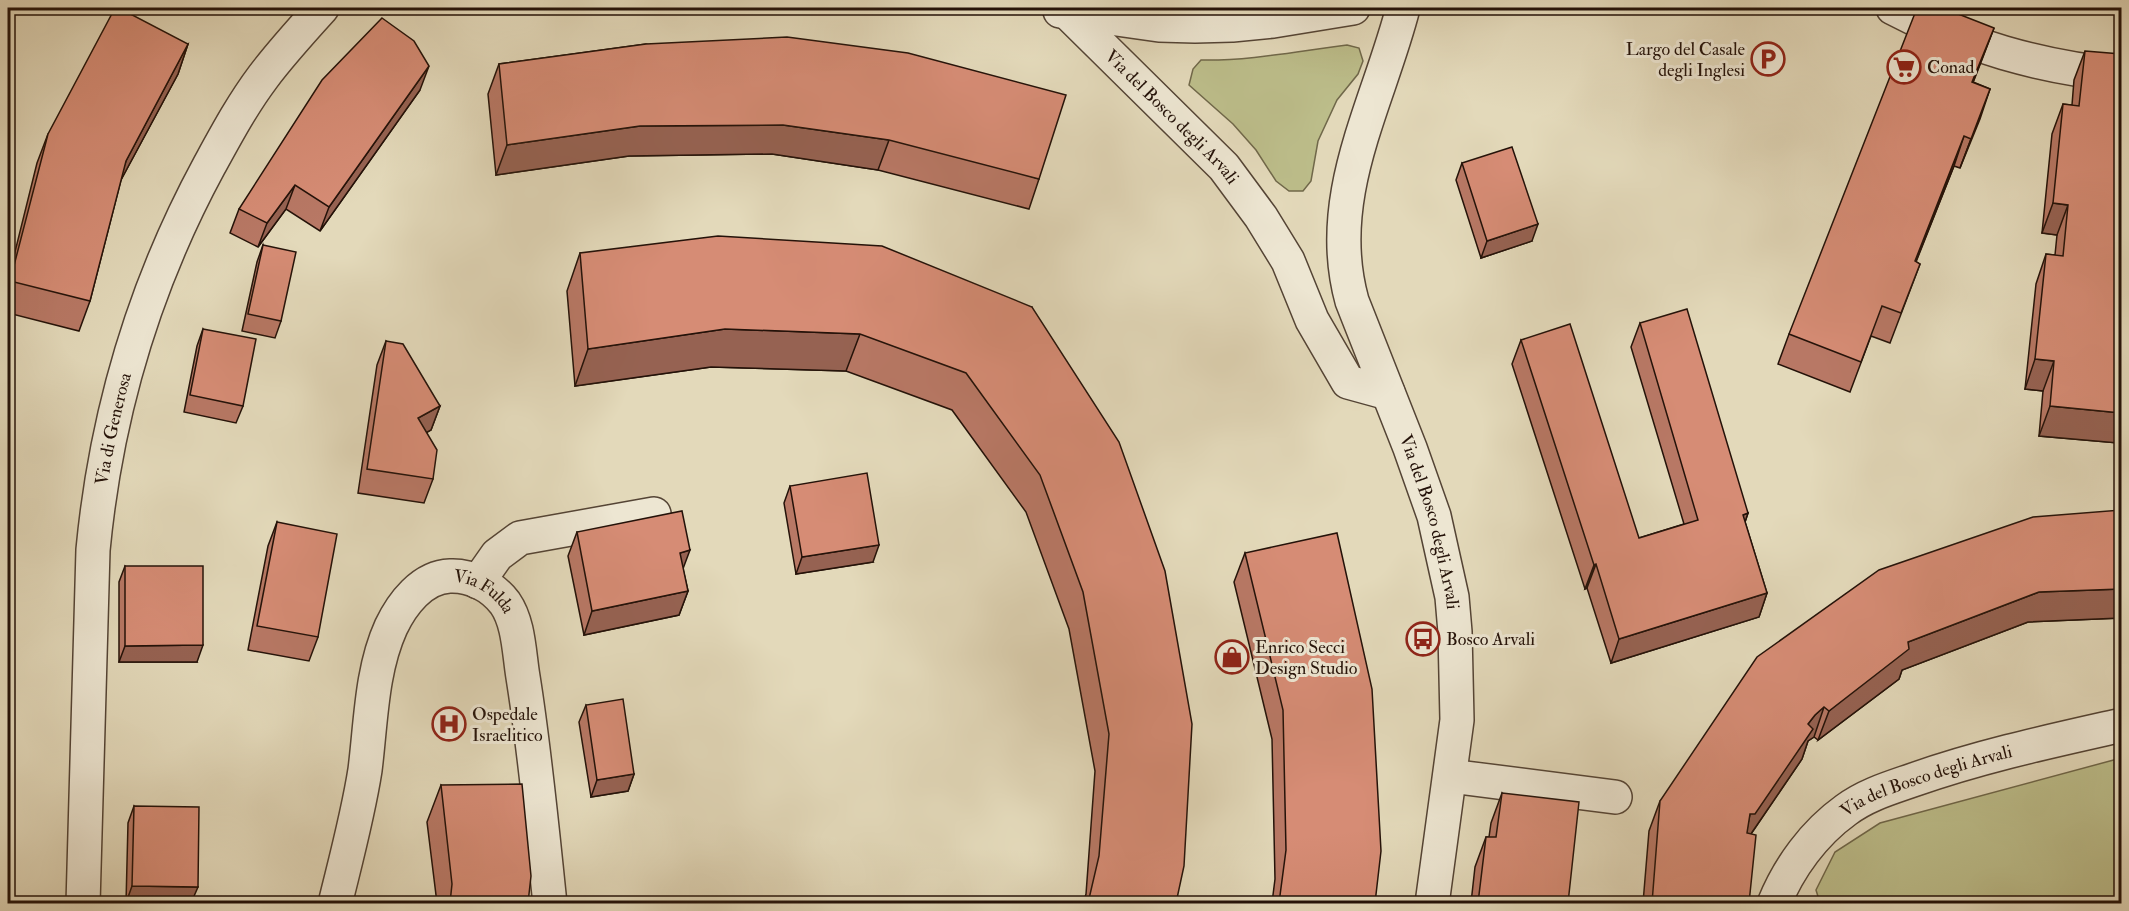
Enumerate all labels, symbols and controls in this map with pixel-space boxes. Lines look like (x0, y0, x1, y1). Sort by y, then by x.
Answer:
place label: Largo del Casale degli Inglesi (1626, 38, 1745, 82)
parking icon: Largo del Casale degli Inglesi (1750, 41, 1786, 77)
street label: Via del Bosco degli Arvali (1100, 45, 1244, 189)
supermarket icon: Conad (1886, 49, 1922, 85)
place label: Conad (1927, 56, 1975, 79)
street label: Via di Generosa (90, 370, 137, 487)
street label: Via del Bosco degli Arvali (1394, 431, 1464, 610)
street label: Via Fulda (452, 565, 520, 618)
bus stop icon: Bosco Arvali (1405, 621, 1441, 657)
place label: Bosco Arvali (1446, 628, 1535, 651)
place label: Enrico Secci Design Studio (1255, 636, 1358, 680)
shop icon: Enrico Secci Design Studio (1214, 639, 1250, 675)
place label: Ospedale Israelitico (472, 703, 543, 747)
hospital icon: Ospedale Israelitico (431, 706, 467, 742)
street label: Via del Bosco degli Arvali (1836, 740, 2015, 822)

